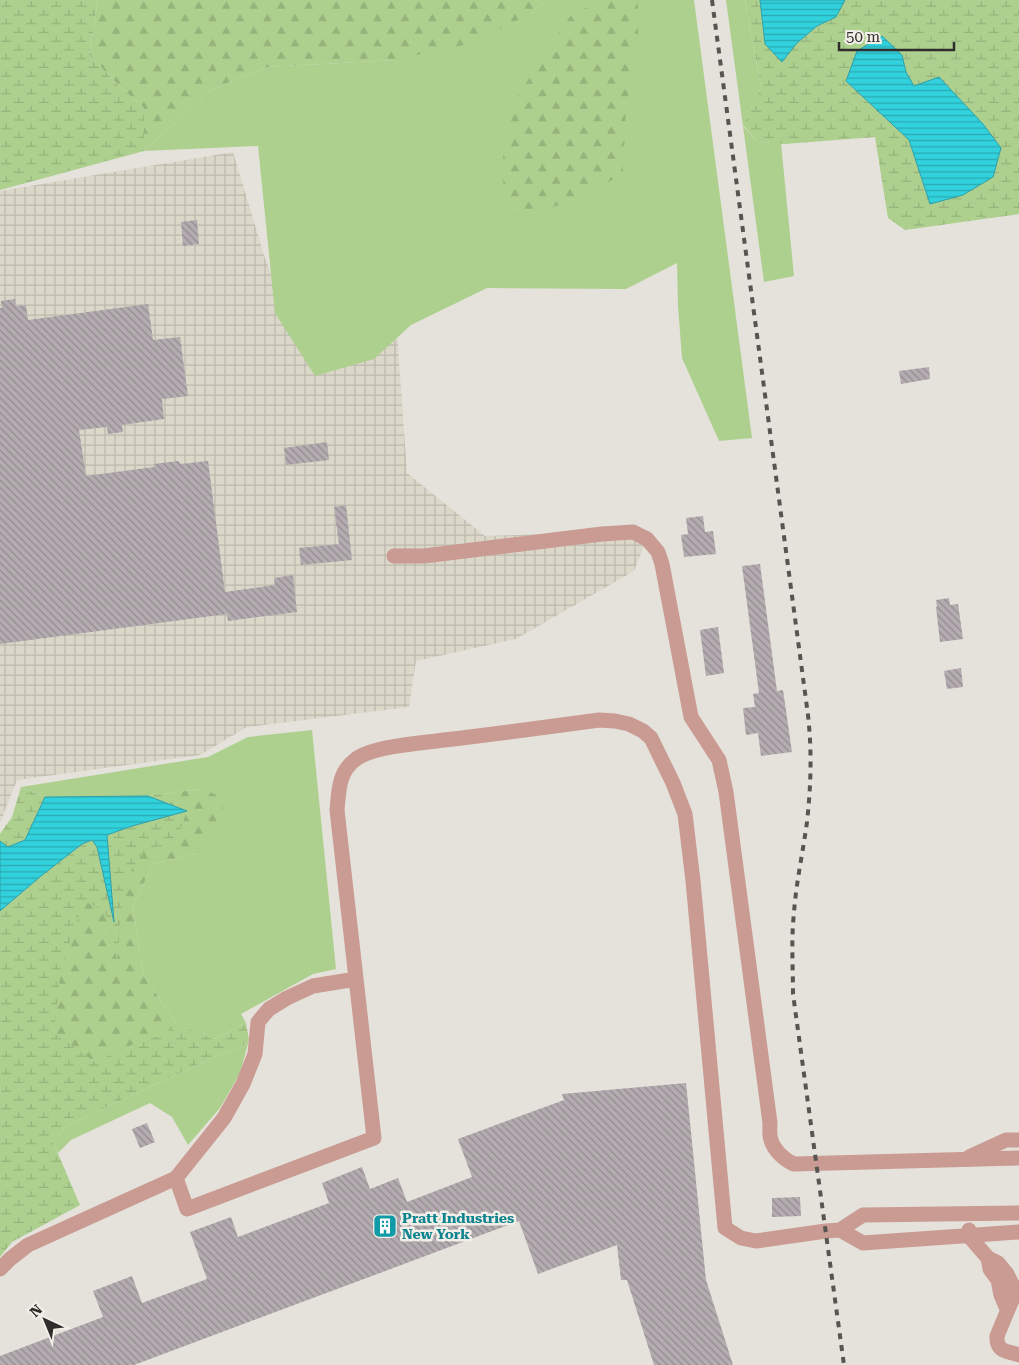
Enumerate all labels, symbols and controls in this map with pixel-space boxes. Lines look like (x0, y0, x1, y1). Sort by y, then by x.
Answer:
scale bar (839, 20, 954, 52)
text: 50 m (846, 28, 881, 46)
place label: Pratt Industries New York (402, 1210, 514, 1242)
building icon: Pratt Industries New York (372, 1213, 398, 1239)
north arrow (20, 1295, 70, 1345)
text: N (27, 1301, 46, 1320)

